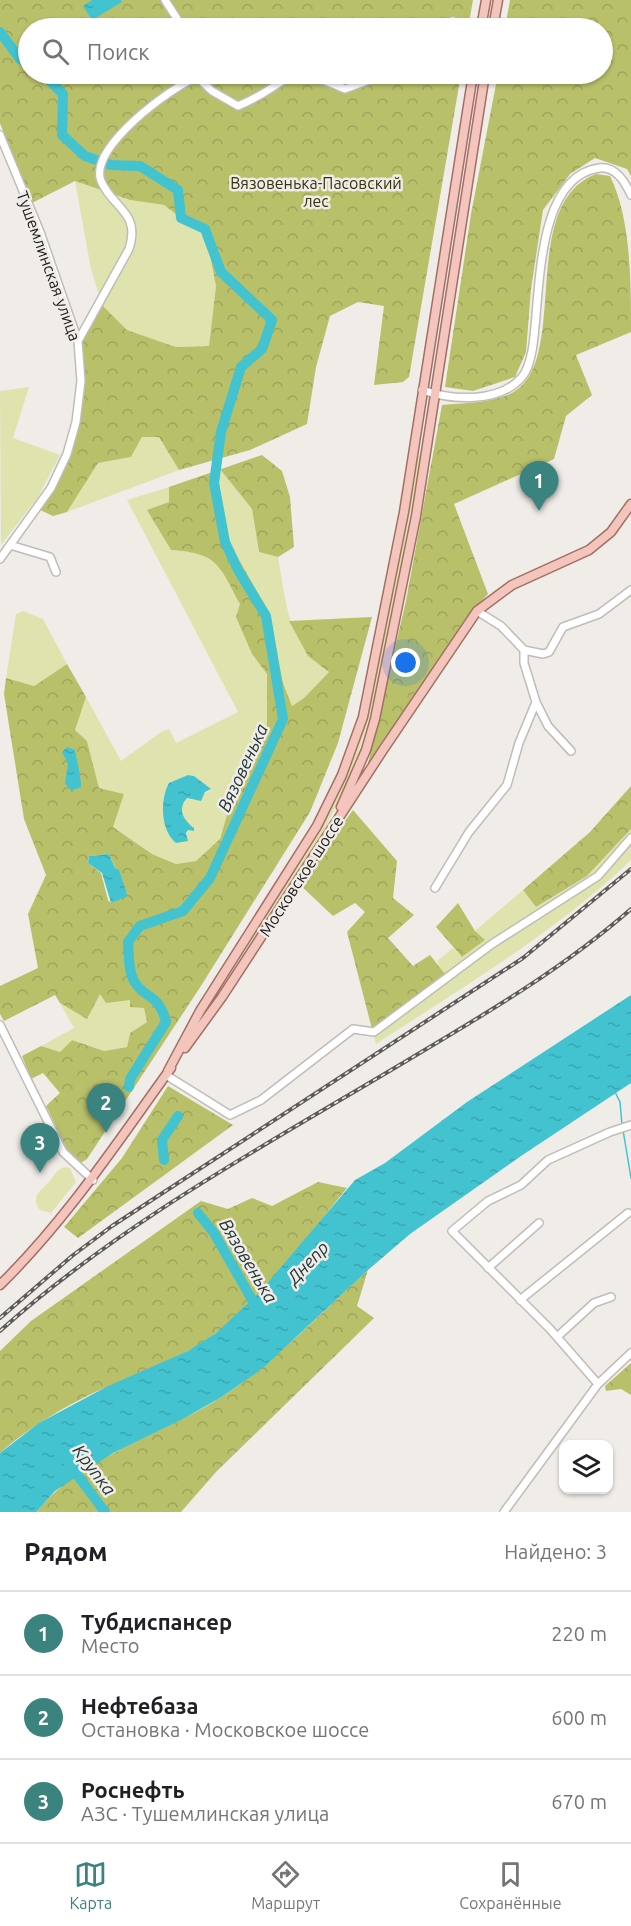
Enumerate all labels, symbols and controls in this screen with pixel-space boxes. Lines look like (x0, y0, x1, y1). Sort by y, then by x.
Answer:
search box (18, 18, 613, 84)
icon: search (39, 35, 72, 68)
text: Поиск (87, 39, 150, 64)
park label: Вязовенька-Пасовский лес (230, 174, 402, 210)
street label: Тушемлинская улица (14, 189, 84, 343)
pin: 1 (520, 462, 558, 511)
your location (391, 648, 420, 677)
water label: Вязовенька (213, 720, 271, 815)
street label: Московское шоссе (255, 812, 347, 940)
pin: 2 (86, 1084, 126, 1133)
pin: 3 (20, 1124, 60, 1173)
water label: Вязовенька (216, 1215, 282, 1306)
water label: Днепр (281, 1237, 332, 1289)
water label: Крупка (69, 1440, 120, 1499)
map controls (559, 1440, 613, 1494)
button: layers (559, 1440, 613, 1494)
text: Рядом (24, 1537, 108, 1566)
text: Найдено: 3 (504, 1540, 607, 1563)
text: Тубдиспансер (81, 1609, 232, 1634)
text: 1 (38, 1622, 49, 1645)
text: 220 m (551, 1622, 607, 1645)
text: Место (81, 1634, 140, 1657)
text: Нефтебаза (81, 1693, 198, 1718)
text: 2 (38, 1706, 49, 1729)
text: 600 m (551, 1706, 607, 1729)
text: Остановка · Московское шоссе (81, 1718, 369, 1741)
text: Роснефть (81, 1777, 185, 1802)
text: 3 (38, 1790, 49, 1813)
text: 670 m (551, 1790, 607, 1813)
text: АЗС · Тушемлинская улица (81, 1802, 329, 1825)
tab: Карта (70, 1858, 112, 1912)
tab: Маршрут (251, 1858, 320, 1912)
tab: Сохранённые (459, 1858, 561, 1912)

